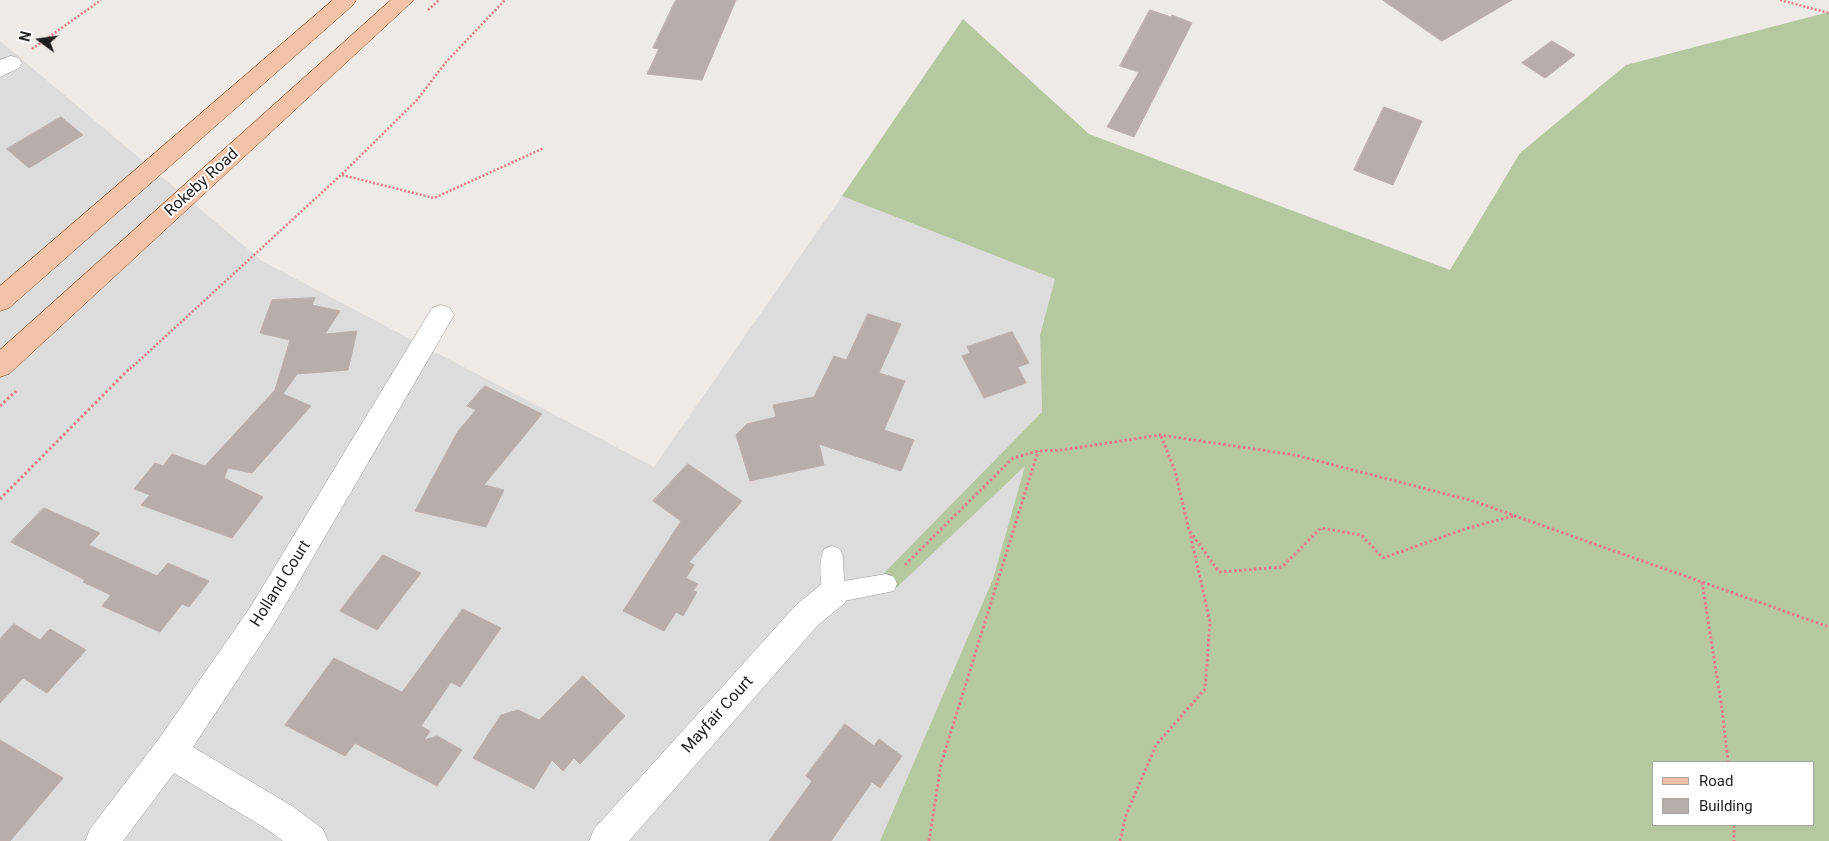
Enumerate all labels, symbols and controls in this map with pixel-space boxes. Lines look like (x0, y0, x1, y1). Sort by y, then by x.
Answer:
north arrow (15, 15, 65, 65)
text: N (16, 30, 34, 43)
street label: Rokeby Road (161, 145, 243, 221)
street label: Holland Court (247, 537, 315, 631)
street label: Mayfair Court (678, 672, 758, 758)
legend (1652, 761, 1814, 826)
text: Road (1699, 772, 1733, 790)
text: Building (1699, 797, 1753, 815)

